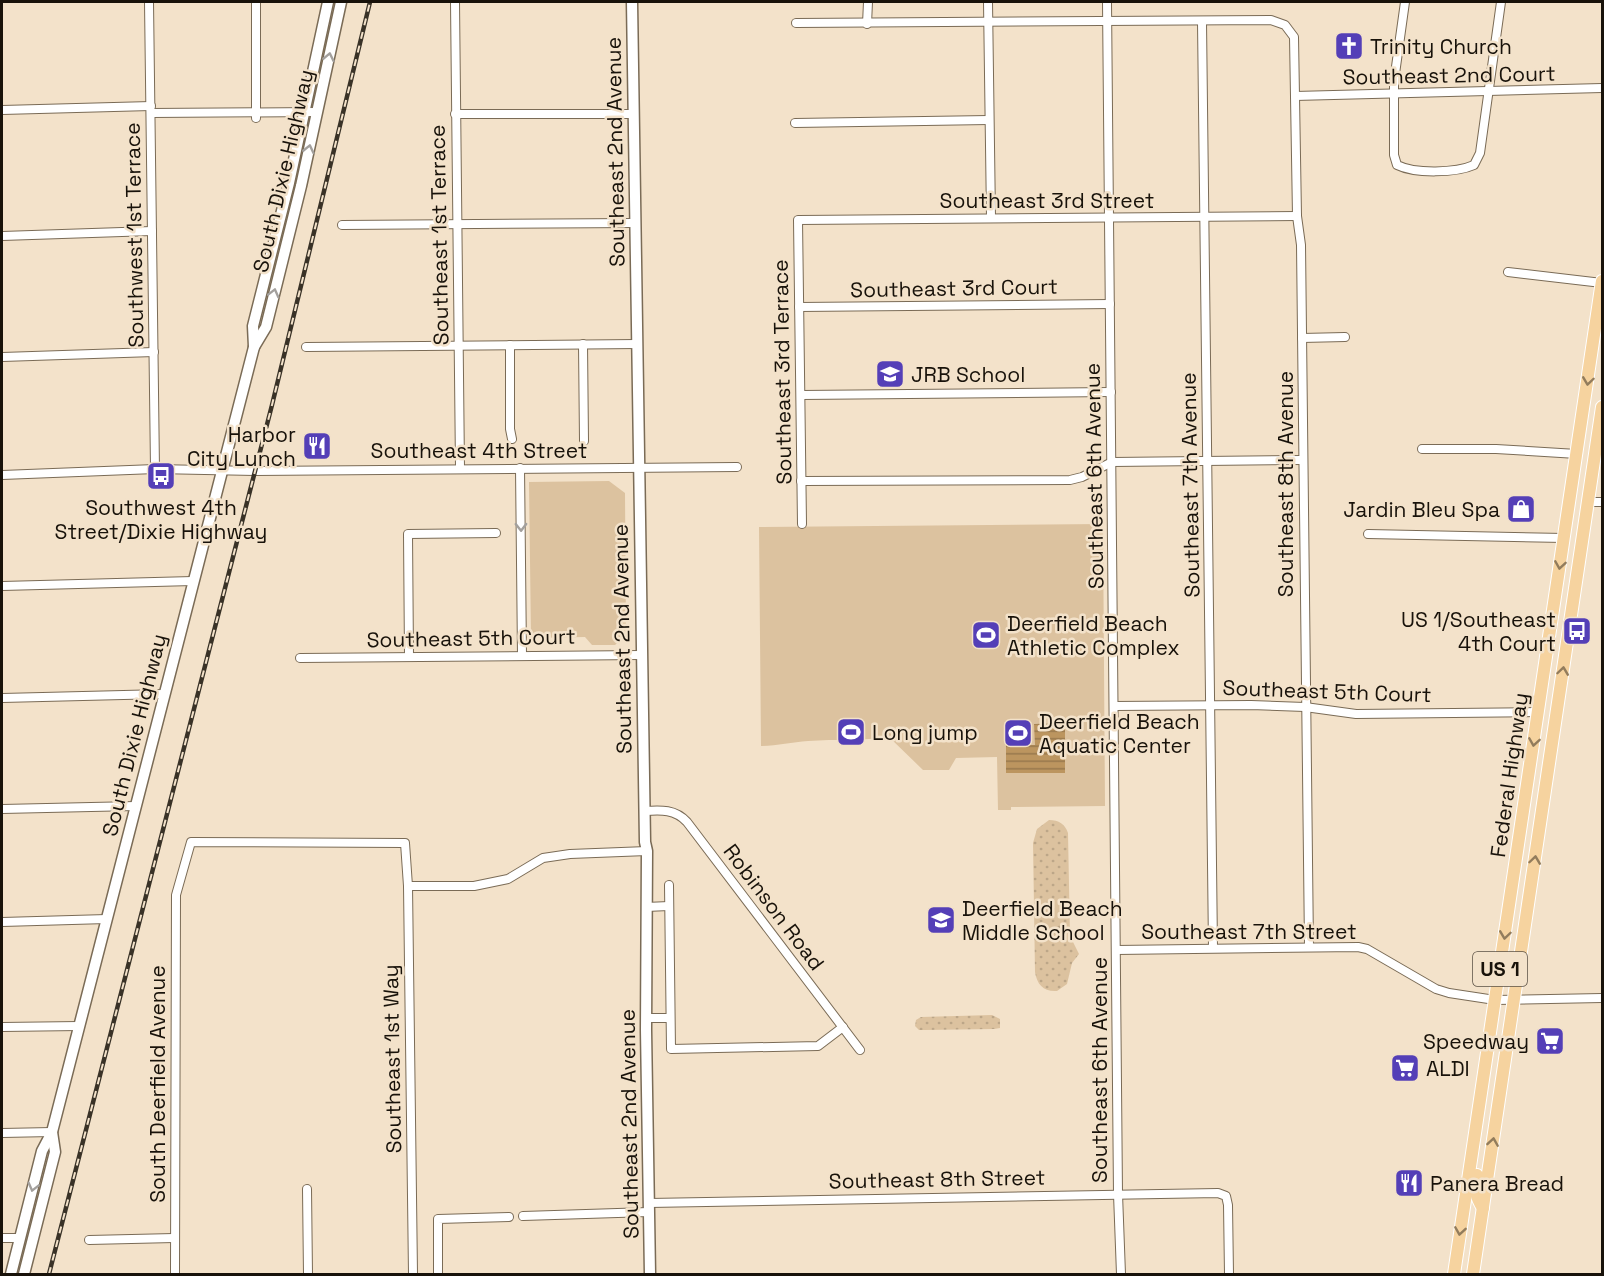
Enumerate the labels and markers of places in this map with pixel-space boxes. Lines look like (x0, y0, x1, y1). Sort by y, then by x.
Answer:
church icon: Trinity Church (1333, 30, 1365, 62)
place label: Trinity Church (1370, 33, 1512, 60)
school or university icon: JRB School (874, 358, 906, 390)
place label: JRB School (911, 361, 1025, 388)
place label: Harbor City Lunch (187, 421, 296, 472)
restaurant icon: Harbor City Lunch (301, 430, 333, 462)
bus stop icon: Southwest 4th Street/Dixie Highway (145, 460, 177, 492)
shop icon: Jardin Bleu Spa (1505, 493, 1537, 525)
place label: Southwest 4th Street/Dixie Highway (55, 494, 267, 545)
place label: Jardin Bleu Spa (1343, 496, 1500, 523)
place label: US 1/Southeast 4th Court (1401, 606, 1556, 657)
place label: Deerfield Beach Athletic Complex (1007, 610, 1180, 661)
bus stop icon: US 1/Southeast 4th Court (1561, 615, 1593, 647)
sports icon: Deerfield Beach Athletic Complex (970, 619, 1002, 651)
place label: Deerfield Beach Aquatic Center (1039, 708, 1200, 759)
sports icon: Long jump (835, 716, 867, 748)
sports icon: Deerfield Beach Aquatic Center (1002, 717, 1034, 749)
place label: Long jump (872, 719, 978, 746)
place label: Deerfield Beach Middle School (962, 895, 1123, 946)
school or university icon: Deerfield Beach Middle School (925, 904, 957, 936)
supermarket icon: Speedway (1534, 1025, 1566, 1057)
place label: Speedway (1423, 1028, 1529, 1055)
supermarket icon: ALDI (1389, 1052, 1421, 1084)
place label: ALDI (1426, 1055, 1470, 1082)
restaurant icon: Panera Bread (1393, 1167, 1425, 1199)
place label: Panera Bread (1430, 1170, 1564, 1197)

